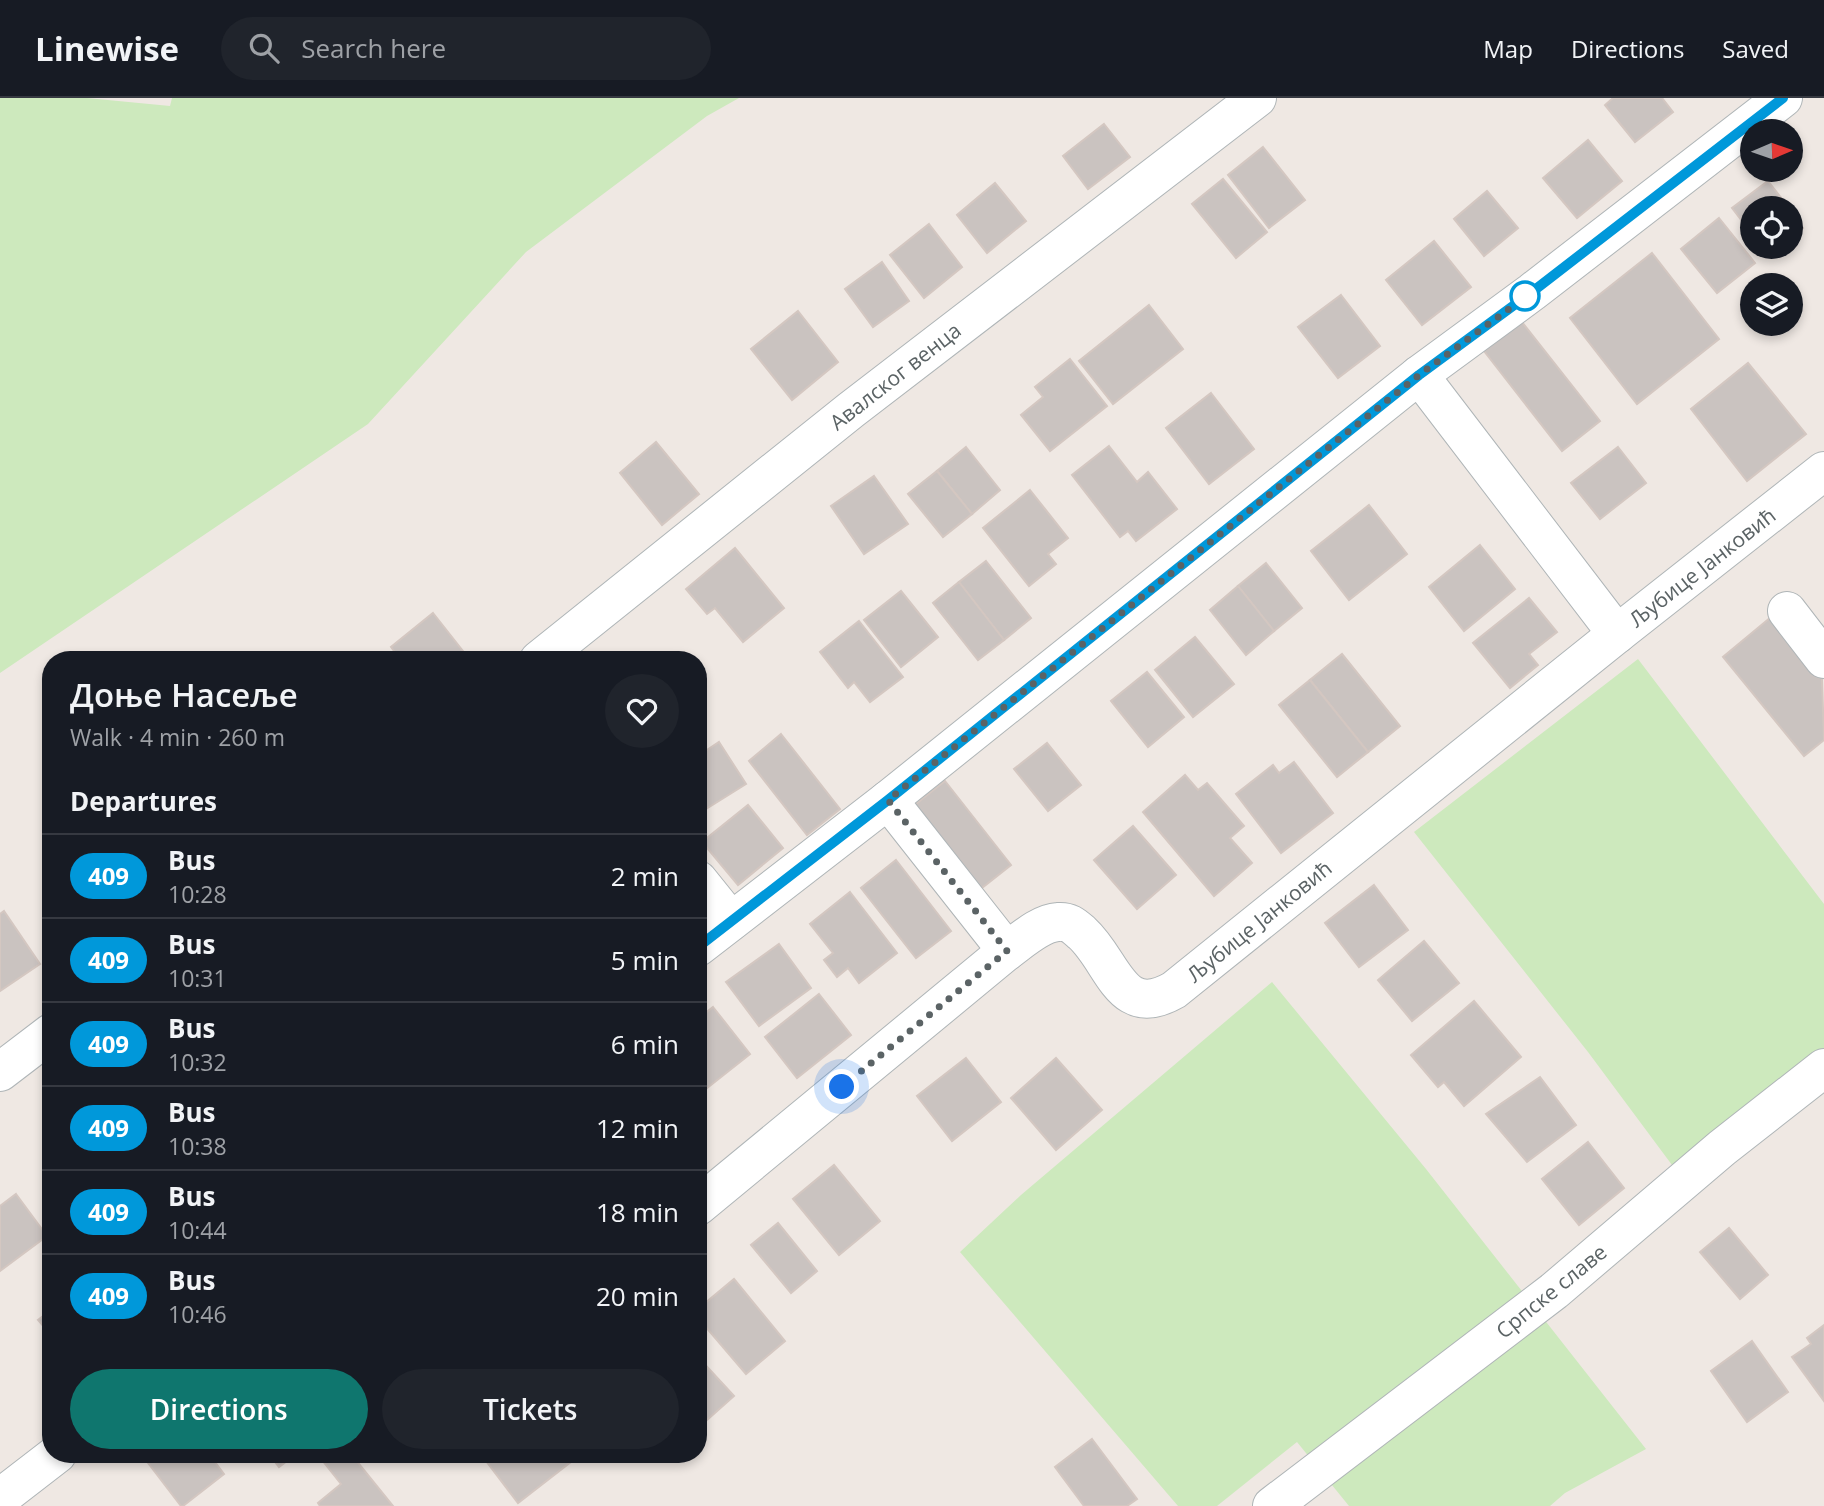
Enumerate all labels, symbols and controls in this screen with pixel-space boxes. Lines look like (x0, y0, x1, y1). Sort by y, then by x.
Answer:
search box (221, 17, 711, 80)
text: Linewise (35, 26, 179, 71)
icon: search (245, 29, 283, 67)
text: Search here (301, 30, 446, 66)
text: Map (1483, 32, 1533, 65)
text: Directions (1571, 32, 1684, 65)
text: Saved (1722, 32, 1789, 65)
north arrow (1740, 119, 1802, 182)
map controls (1740, 119, 1803, 336)
button: locate (1740, 196, 1803, 259)
button: layers (1740, 273, 1803, 336)
unlabelled marker (1510, 281, 1540, 311)
street label: Авалског венца (824, 316, 966, 436)
street label: Љубице Јанковић (1623, 501, 1781, 633)
text: Доње Насеље (70, 672, 298, 717)
button: heart (605, 674, 679, 748)
text: Walk · 4 min · 260 m (70, 721, 285, 753)
text: Departures (70, 783, 217, 819)
text: Bus (168, 842, 215, 878)
street label: Љубице Јанковић (1181, 854, 1337, 988)
text: 2 min (611, 858, 679, 894)
text: 409 (88, 859, 129, 892)
text: 10:28 (168, 878, 227, 910)
text: Bus (168, 926, 215, 962)
text: 5 min (611, 942, 679, 978)
text: 409 (88, 943, 129, 976)
text: 10:31 (168, 962, 227, 994)
text: Bus (168, 1010, 215, 1046)
text: 6 min (611, 1026, 679, 1062)
text: 409 (88, 1027, 129, 1060)
text: 10:32 (168, 1046, 227, 1078)
your location (824, 1069, 859, 1104)
text: Bus (168, 1094, 215, 1130)
text: 12 min (596, 1110, 679, 1146)
text: 409 (88, 1111, 129, 1144)
text: 10:38 (168, 1130, 227, 1162)
text: Bus (168, 1178, 215, 1214)
text: 18 min (596, 1194, 679, 1230)
text: 409 (88, 1195, 129, 1228)
text: 10:44 (168, 1214, 227, 1246)
street label: Српске славе (1490, 1238, 1612, 1344)
text: Bus (168, 1262, 215, 1298)
text: 20 min (596, 1278, 679, 1314)
text: 409 (88, 1279, 129, 1312)
text: 10:46 (168, 1298, 227, 1330)
button: Directions (70, 1369, 368, 1449)
button: Tickets (382, 1369, 679, 1449)

